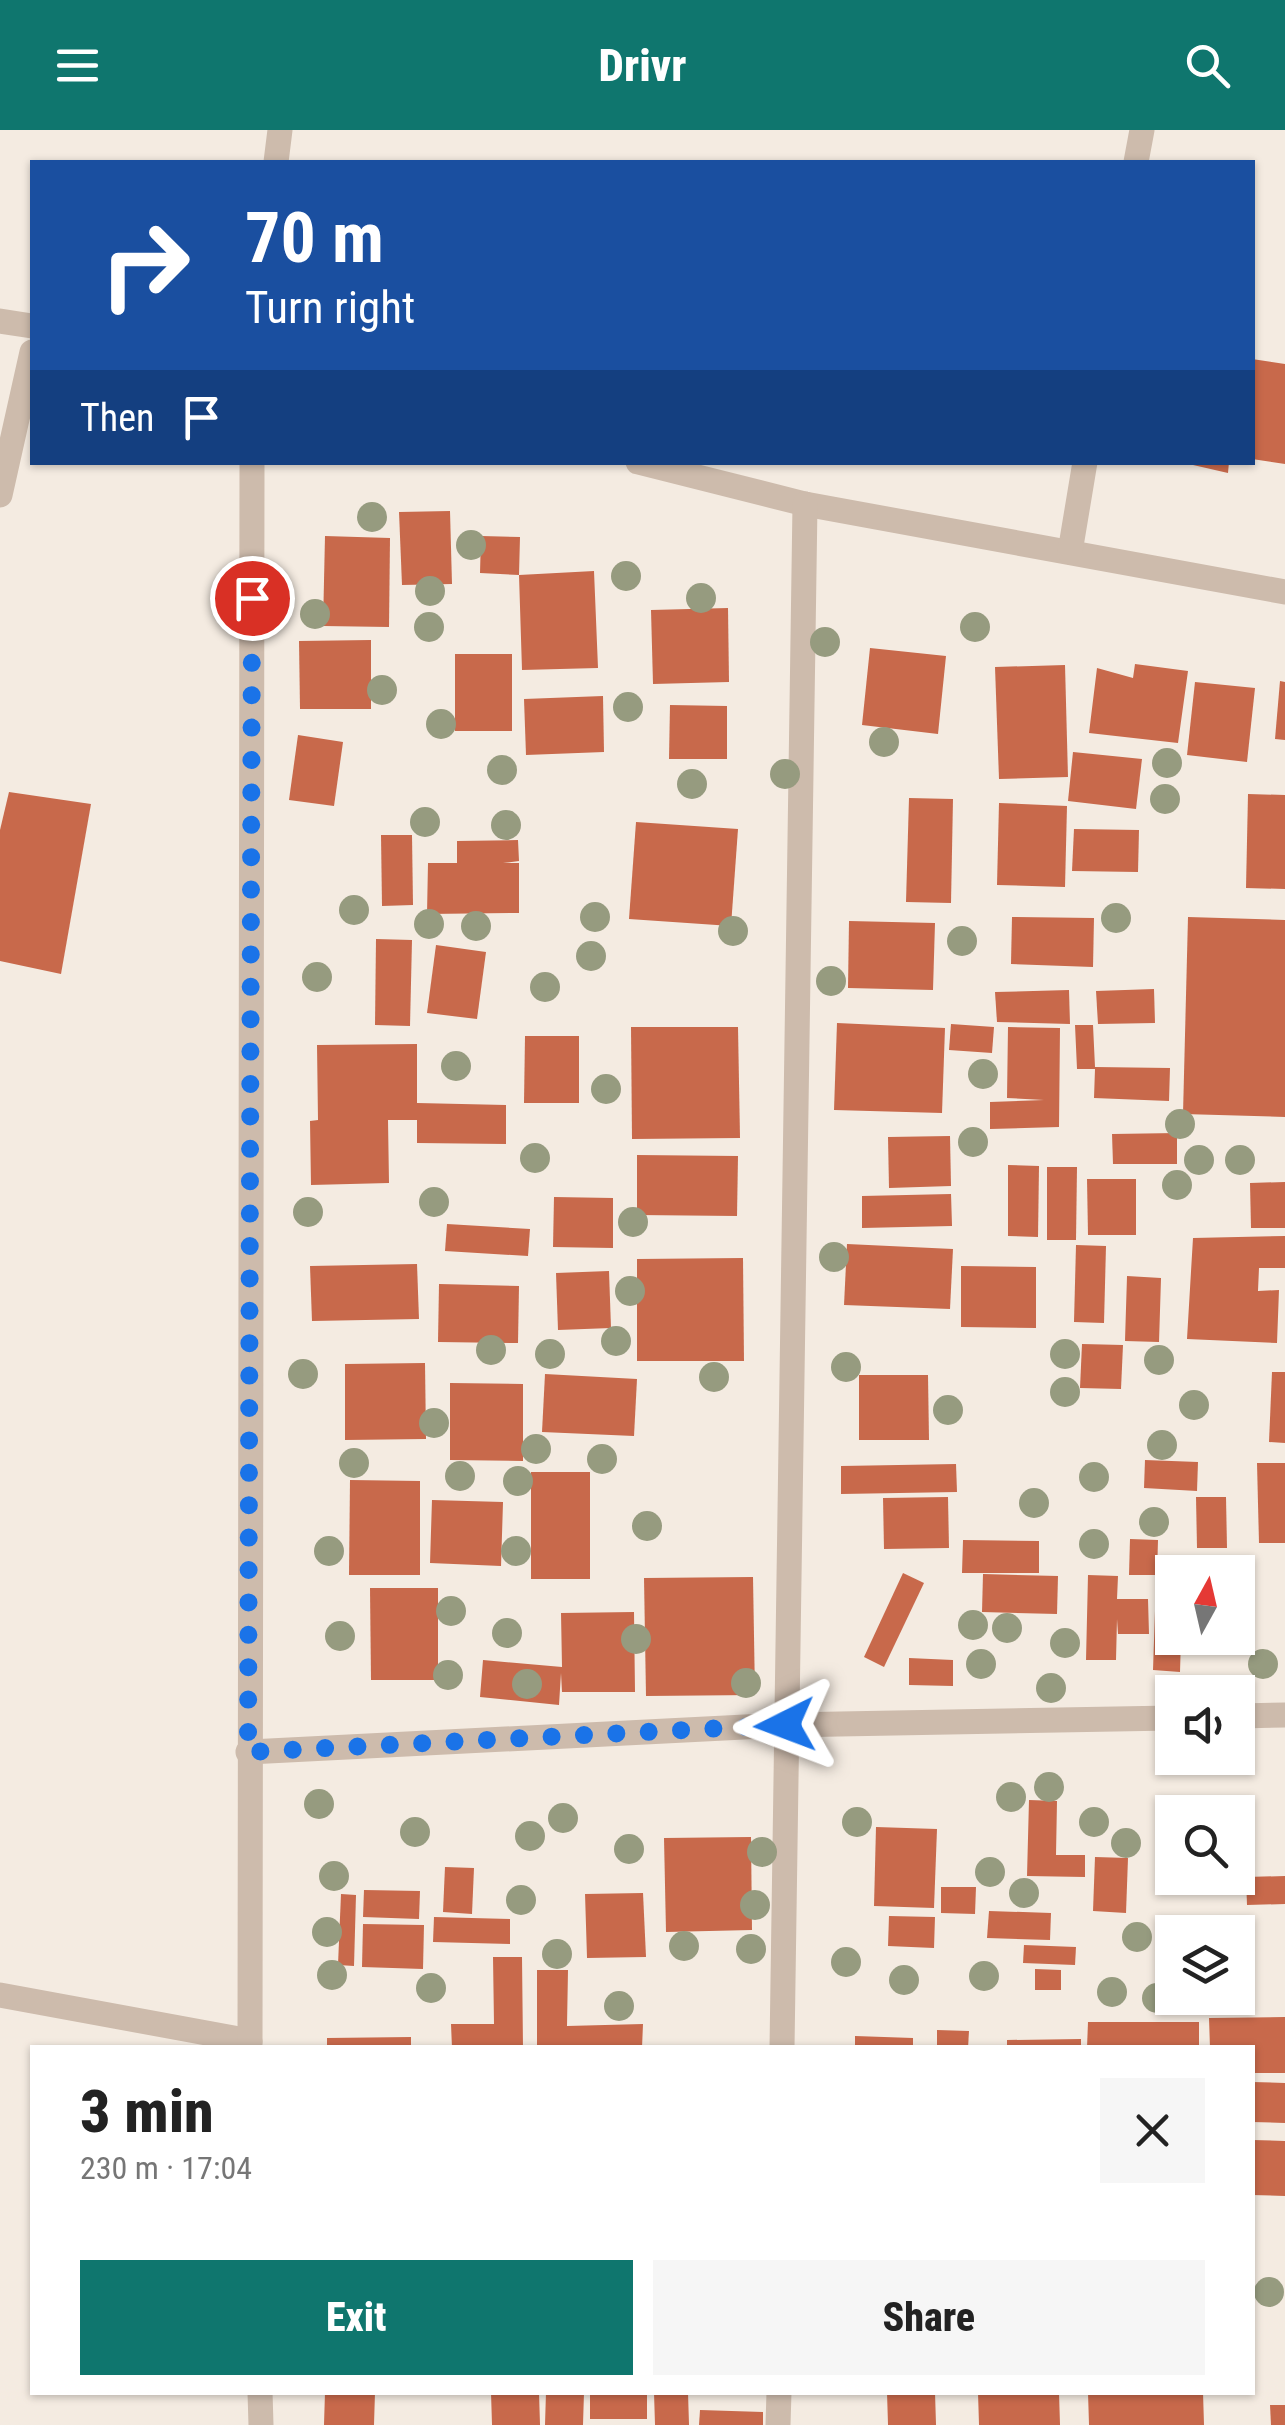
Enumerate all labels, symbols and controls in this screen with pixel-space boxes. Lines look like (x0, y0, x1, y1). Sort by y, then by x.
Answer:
icon: menu (50, 38, 105, 93)
icon: search (1180, 38, 1235, 93)
text: Drivr (599, 39, 686, 92)
text: 70 m (245, 197, 384, 279)
icon: right (80, 200, 210, 330)
text: Turn right (245, 281, 415, 334)
icon: arrive (174, 390, 229, 445)
text: Then (80, 396, 154, 440)
pin (210, 556, 295, 641)
icon: arrive (225, 571, 280, 626)
north arrow (1155, 1555, 1255, 1655)
map controls (1155, 1555, 1255, 2015)
position arrow (733, 1673, 837, 1777)
button: sound (1155, 1675, 1255, 1775)
button: search (1155, 1795, 1255, 1895)
button: layers (1155, 1915, 1255, 2015)
text: 3 min (80, 2076, 214, 2147)
button: close (1100, 2078, 1205, 2183)
text: 230 m · 17:04 (80, 2149, 252, 2187)
button: Exit (80, 2260, 633, 2375)
button: Share (653, 2260, 1205, 2375)

